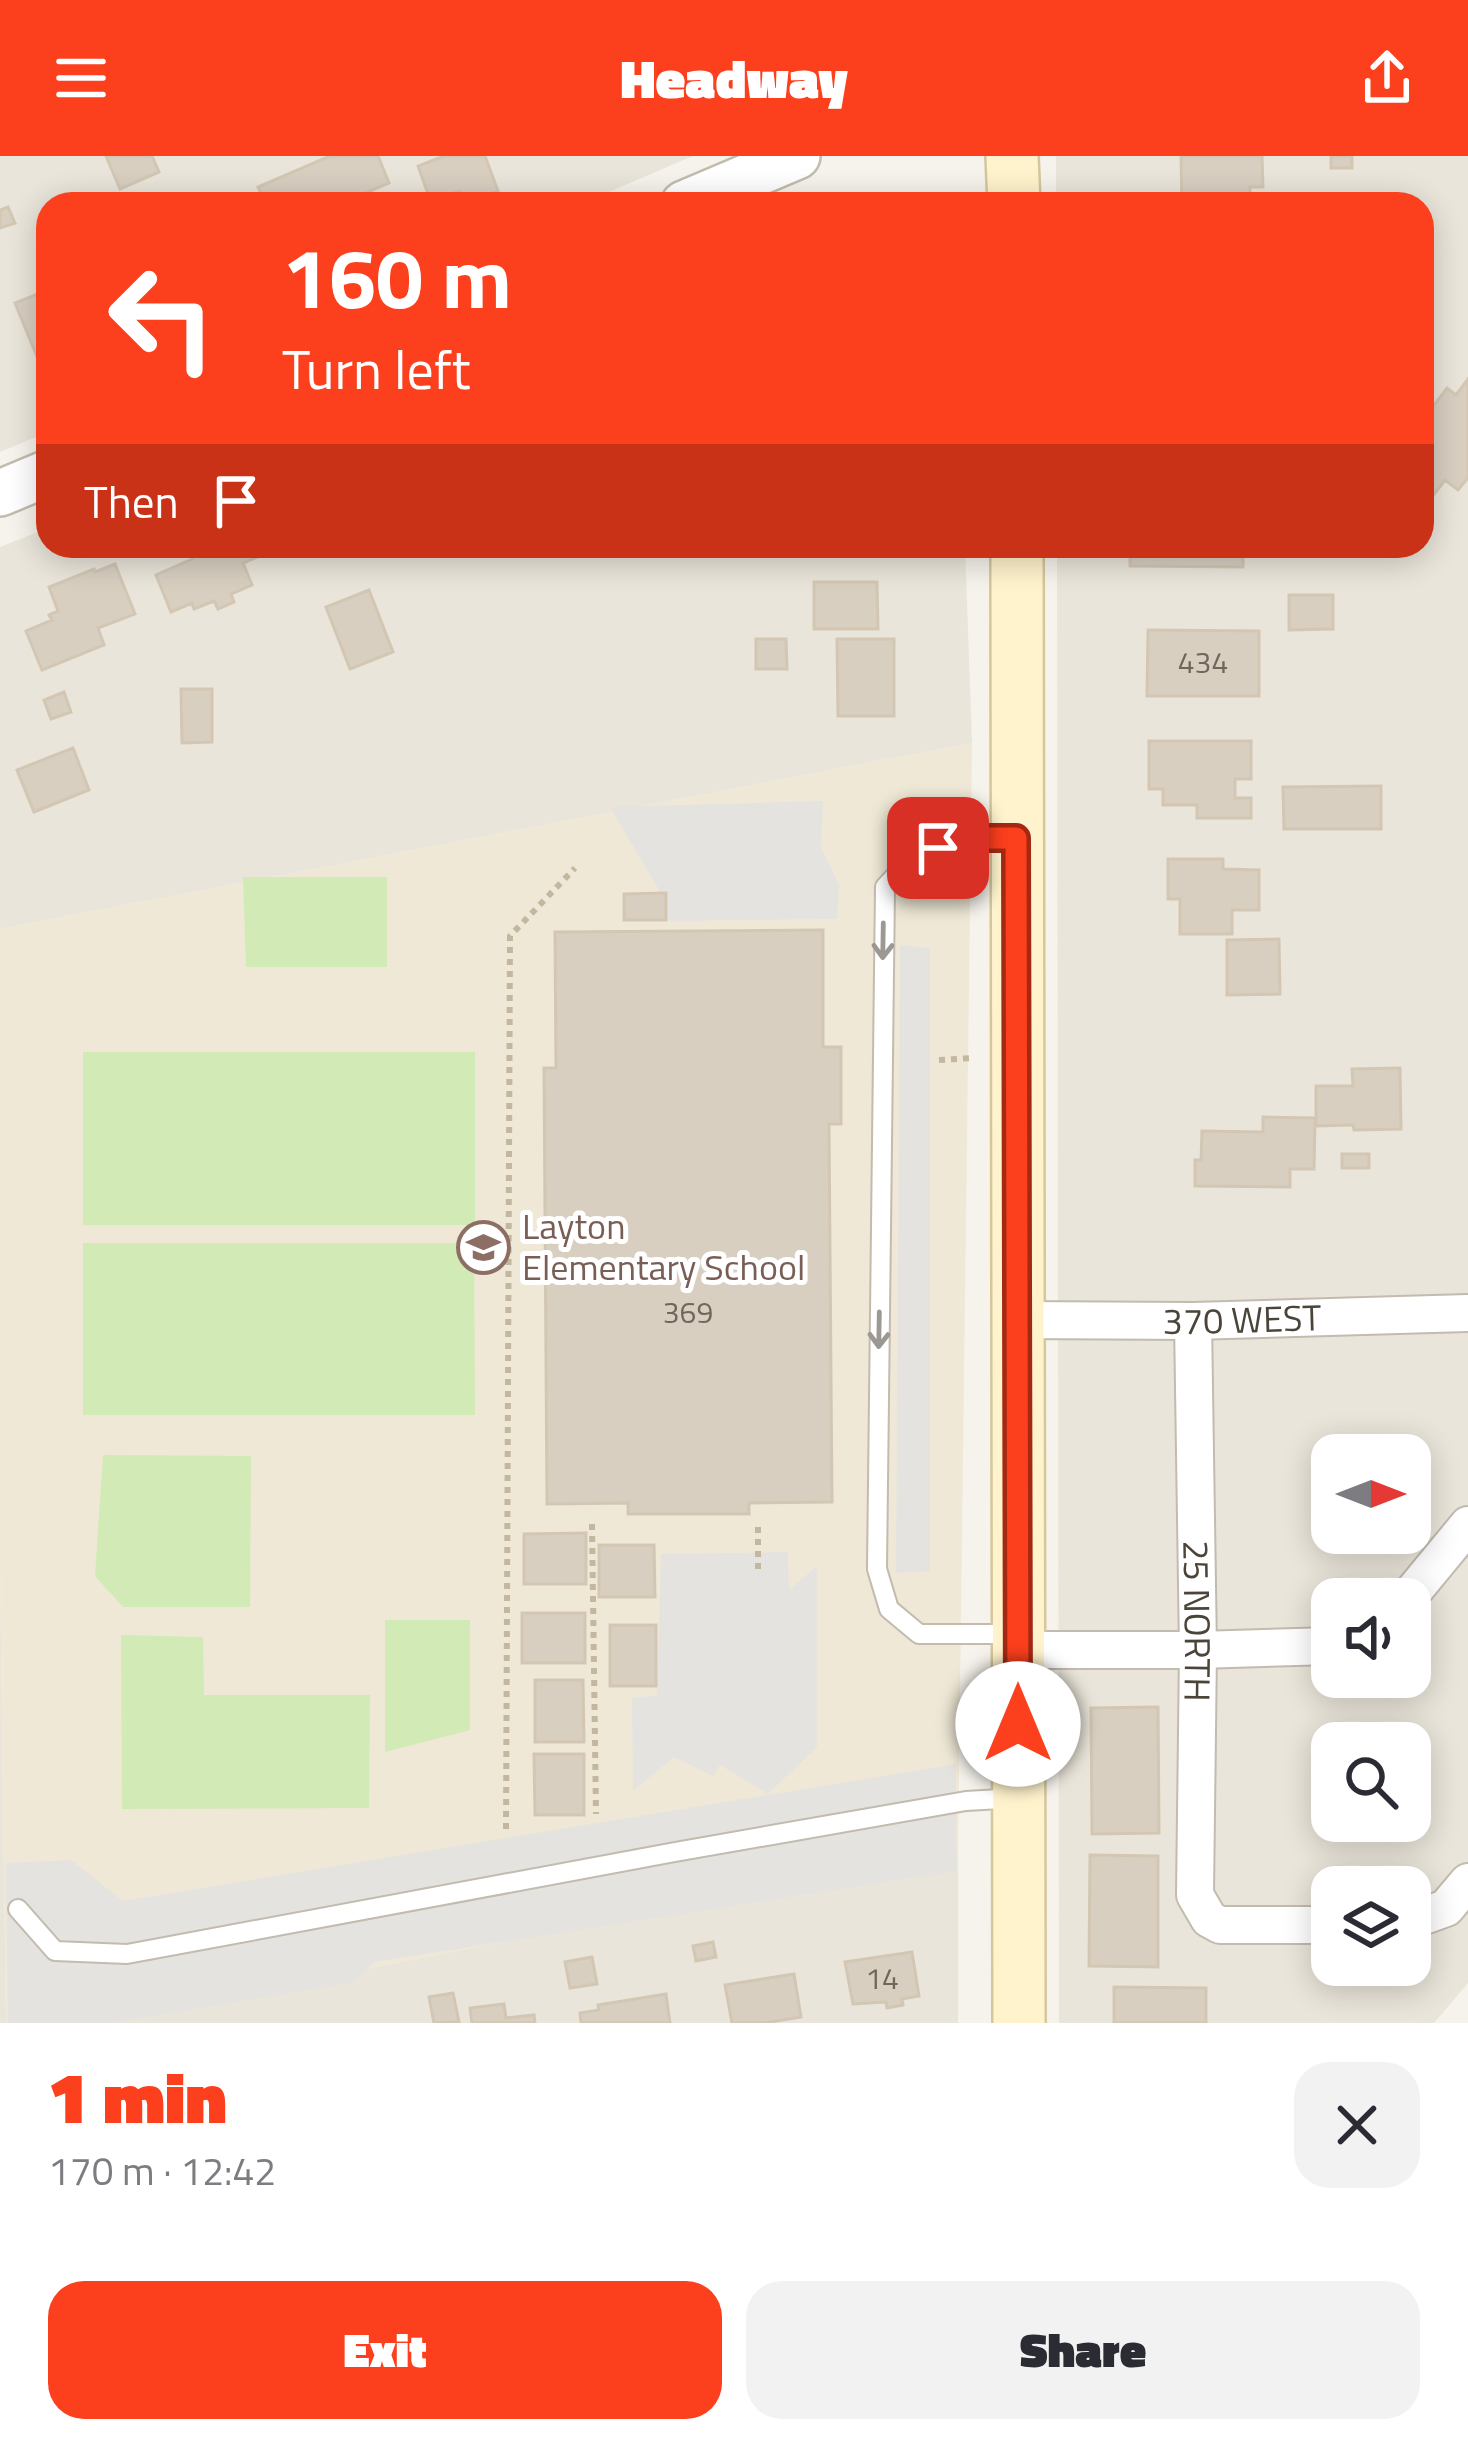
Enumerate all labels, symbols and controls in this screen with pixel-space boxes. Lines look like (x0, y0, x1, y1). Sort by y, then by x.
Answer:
text: Headway (620, 37, 848, 119)
icon: menu (48, 45, 114, 111)
icon: share (1354, 45, 1420, 111)
text: 160 m (282, 213, 512, 341)
icon: left (84, 240, 240, 396)
text: Turn left (282, 328, 471, 410)
text: Then (84, 467, 179, 535)
icon: arrive (203, 468, 269, 534)
house number: 434 (1178, 639, 1228, 685)
pin (887, 797, 989, 899)
icon: arrive (905, 815, 971, 881)
one-way arrow (871, 921, 894, 960)
place label: Layton Elementary School (522, 1198, 805, 1294)
school or university icon: Layton Elementary School (455, 1219, 511, 1275)
house number: 369 (663, 1289, 713, 1335)
street label: 370 WEST (1163, 1289, 1322, 1348)
one-way arrow (868, 1310, 890, 1349)
north arrow (1311, 1434, 1431, 1554)
map controls (1311, 1434, 1431, 1986)
street label: 25 NORTH (1169, 1540, 1226, 1702)
button: sound (1311, 1578, 1431, 1698)
position arrow (955, 1661, 1081, 1787)
button: search (1311, 1722, 1431, 1842)
button: layers (1311, 1866, 1431, 1986)
house number: 14 (865, 1955, 899, 2001)
text: 1 min (48, 2041, 227, 2151)
button: close (1294, 2062, 1420, 2188)
text: 170 m · 12:42 (48, 2141, 276, 2200)
button: Exit (48, 2281, 722, 2419)
button: Share (746, 2281, 1420, 2419)

